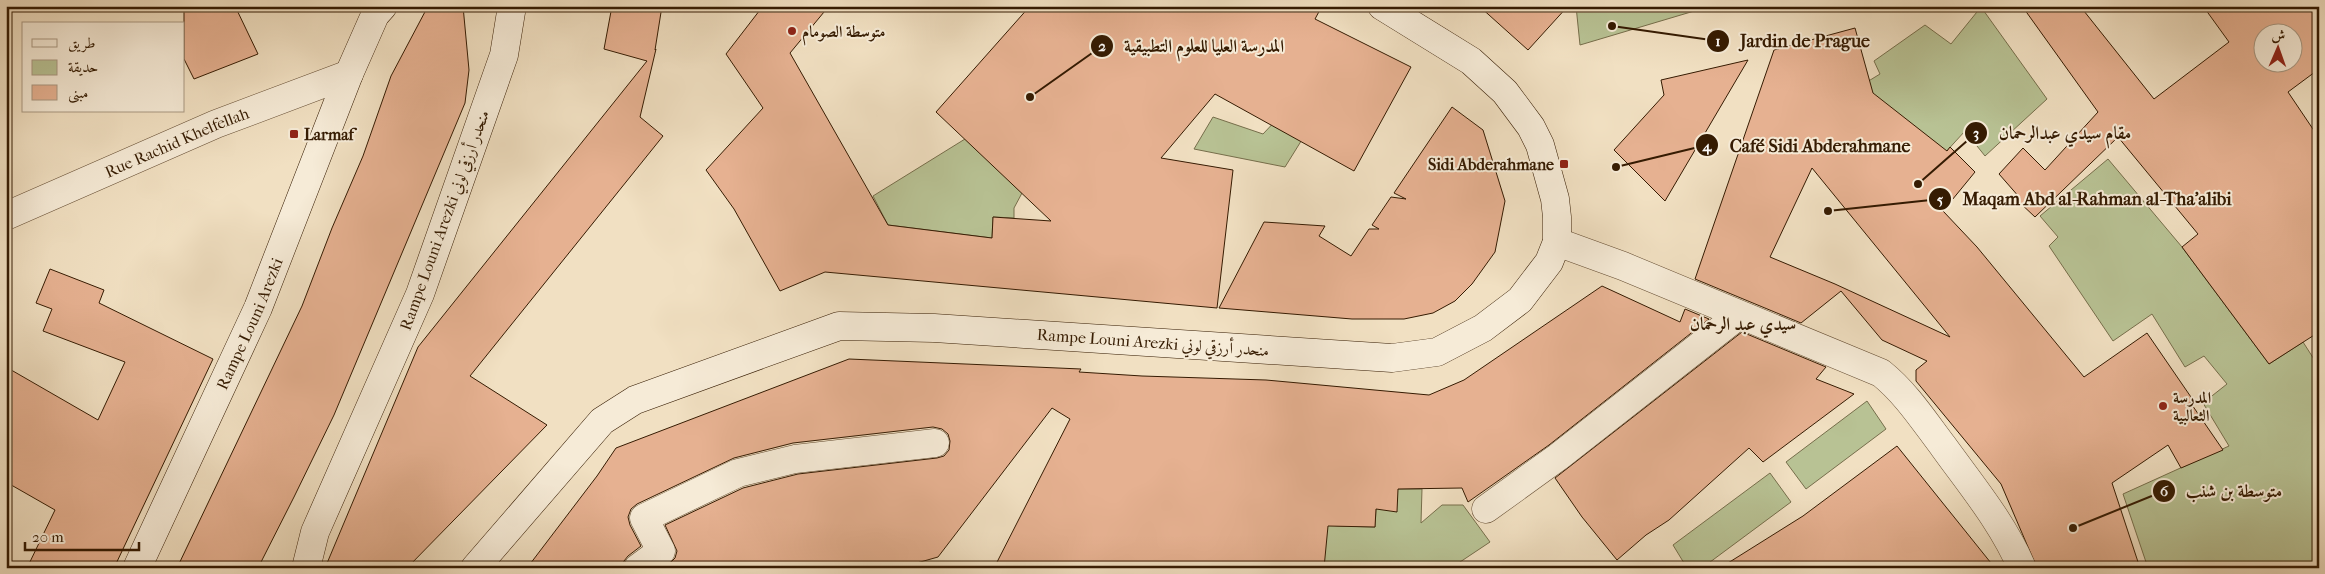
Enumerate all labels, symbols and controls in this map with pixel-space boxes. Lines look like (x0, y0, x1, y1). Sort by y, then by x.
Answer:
legend (22, 22, 185, 112)
place label: متوسطة الصومام (802, 22, 886, 46)
north arrow (2252, 22, 2302, 72)
marker: متوسطة الصومام (786, 25, 798, 37)
callout: Jardin de Prague (1706, 25, 1880, 58)
text: ش (2271, 27, 2286, 44)
callout: المدرسة العليا للعلوم التطبيقية (1089, 29, 1295, 62)
text: Jardin de Prague (1738, 31, 1870, 52)
text: 1 (1715, 32, 1721, 50)
text: طريق (68, 34, 95, 53)
text: المدرسة العليا للعلوم التطبيقية (1124, 36, 1284, 62)
text: 2 (1098, 37, 1106, 55)
text: حديقة (68, 58, 98, 76)
text: مبنى (68, 84, 88, 104)
street label: Rue Rachid Khelfellah (102, 104, 251, 182)
street label: Rampe Louni Arezki منحدر أرزقي لوني (394, 107, 496, 334)
callout: مقام سيدي عبدالرحمان (1964, 116, 2141, 149)
text: مقام سيدي عبدالرحمان (1999, 123, 2131, 149)
text: 3 (1973, 124, 1979, 142)
place label: Larmaf (304, 125, 358, 144)
marker: Larmaf (288, 128, 300, 140)
callout: Café Sidi Abderahmane (1694, 129, 1920, 162)
text: Café Sidi Abderahmane (1730, 136, 1910, 157)
text: 4 (1702, 137, 1713, 155)
place label: Sidi Abderahmane (1428, 155, 1554, 174)
marker: Sidi Abderahmane (1558, 158, 1570, 170)
callout: Maqam Abd al-Rahman al-Tha'alibi (1927, 183, 2241, 216)
text: Maqam Abd al-Rahman al-Tha'alibi (1962, 189, 2232, 210)
text: 5 (1937, 190, 1944, 208)
street label: Rampe Louni Arezki (212, 255, 287, 393)
district label: سيدي عبد الرحمان (1690, 314, 1796, 339)
street label: Rampe Louni Arezki منحدر أرزقي لوني (1036, 323, 1270, 363)
place label: المدرسة الثعالبية (2173, 388, 2211, 425)
marker: المدرسة الثعالبية (2157, 400, 2169, 412)
callout: متوسطة بن شنب (2151, 475, 2292, 508)
text: متوسطة بن شنب (2186, 481, 2282, 503)
text: 6 (2160, 482, 2169, 500)
scale bar (25, 519, 139, 551)
text: 20 m (32, 528, 64, 546)

